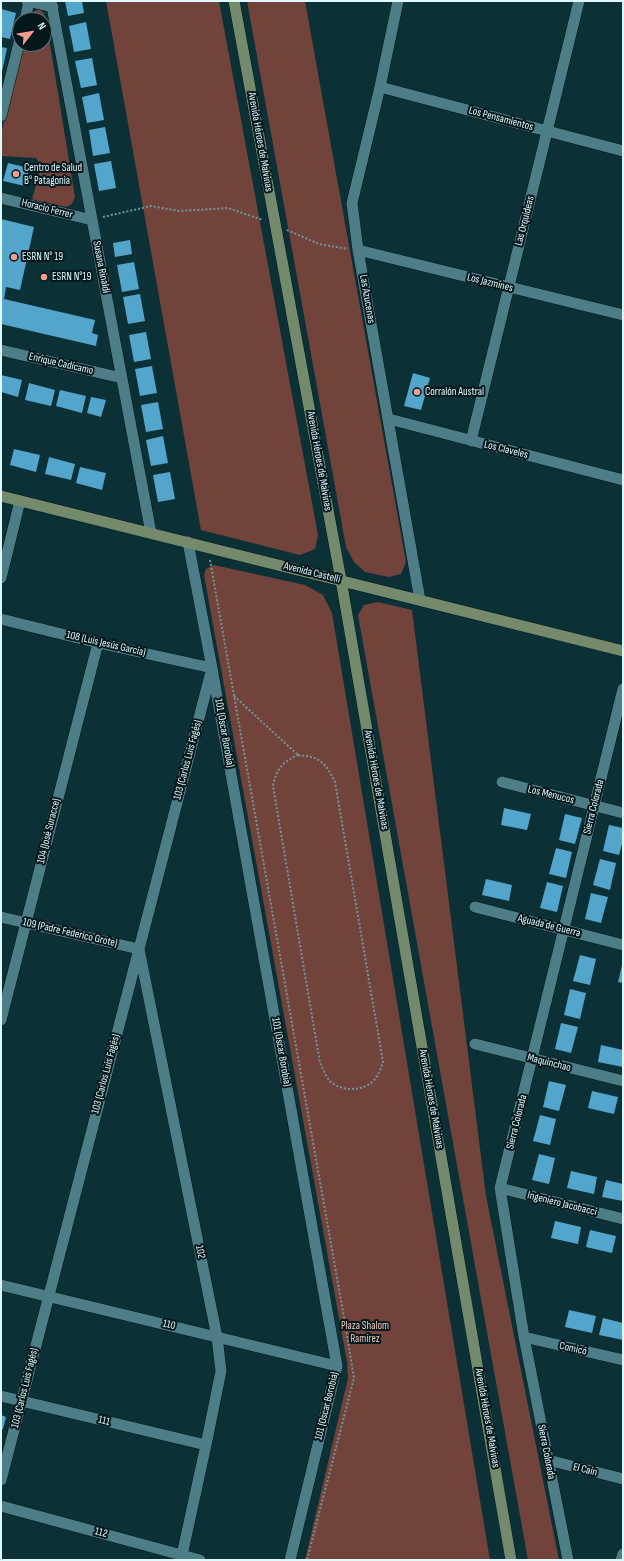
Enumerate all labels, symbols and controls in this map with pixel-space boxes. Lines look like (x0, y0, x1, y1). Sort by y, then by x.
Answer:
north arrow (12, 12, 52, 52)
text: N (35, 20, 49, 32)
street label: Avenida Héroes de Malvinas (245, 91, 275, 193)
street label: Los Pensamientos (467, 104, 535, 134)
place label: Centro de Salud B° Patagonia (24, 161, 82, 187)
marker: Centro de Salud B° Patagonia (11, 169, 21, 179)
street label: Las Orquídeas (512, 195, 538, 247)
street label: Horacio Ferrer (20, 196, 74, 222)
street label: Susana Rinaldi (89, 240, 113, 294)
place label: ESRN N° 19 (22, 250, 63, 264)
marker: ESRN N° 19 (9, 252, 19, 262)
place label: ESRN N°19 (52, 270, 91, 284)
street label: Los Jazmines (466, 271, 514, 295)
marker: ESRN N°19 (39, 272, 49, 282)
street label: Las Azucenas (356, 274, 378, 324)
street label: Enrique Cadícamo (27, 350, 95, 378)
place label: Corralón Austral (425, 385, 484, 399)
marker: Corralón Austral (412, 387, 422, 397)
street label: Avenida Héroes de Malvinas (304, 410, 334, 512)
street label: Los Claveles (483, 438, 529, 462)
street label: Avenida Castelli (282, 560, 342, 586)
street label: 108 (Luis Jesús García) (65, 628, 147, 660)
street label: 101 (Oscar Borobia) (211, 698, 237, 768)
street label: 103 (Carlos Luis Fagés) (171, 719, 205, 801)
street label: Avenida Héroes de Malvinas (361, 729, 391, 831)
street label: Sierra Colorada (581, 778, 607, 836)
street label: Los Menucos (526, 783, 576, 807)
street label: 104 (José Suracce) (35, 797, 63, 865)
street label: Aguada de Guerra (516, 912, 582, 940)
street label: 109 (Padre Federico Grote) (21, 916, 119, 950)
street label: 101 (Oscar Borobia) (268, 1017, 294, 1087)
street label: 103 (Carlos Luis Fagés) (89, 1033, 123, 1115)
street label: Avenida Héroes de Malvinas (416, 1048, 446, 1150)
street label: Maquinchao (526, 1051, 572, 1075)
street label: Sierra Colorada (504, 1093, 530, 1151)
street label: Ingeniero Jacobacci (526, 1189, 598, 1219)
street label: 102 (192, 1244, 208, 1260)
street label: 110 (161, 1317, 177, 1333)
park label: Plaza Shalom Ramírez (341, 1319, 389, 1345)
street label: Comicó (558, 1339, 588, 1359)
street label: 103 (Carlos Luis Fagés) (9, 1347, 41, 1429)
street label: Avenida Héroes de Malvinas (472, 1367, 502, 1469)
street label: 101 (Oscar Borobia) (312, 1371, 342, 1441)
street label: 111 (97, 1413, 111, 1429)
street label: Sierra Colorada (534, 1423, 558, 1481)
street label: El Caín (572, 1461, 598, 1479)
street label: 112 (93, 1525, 109, 1541)

